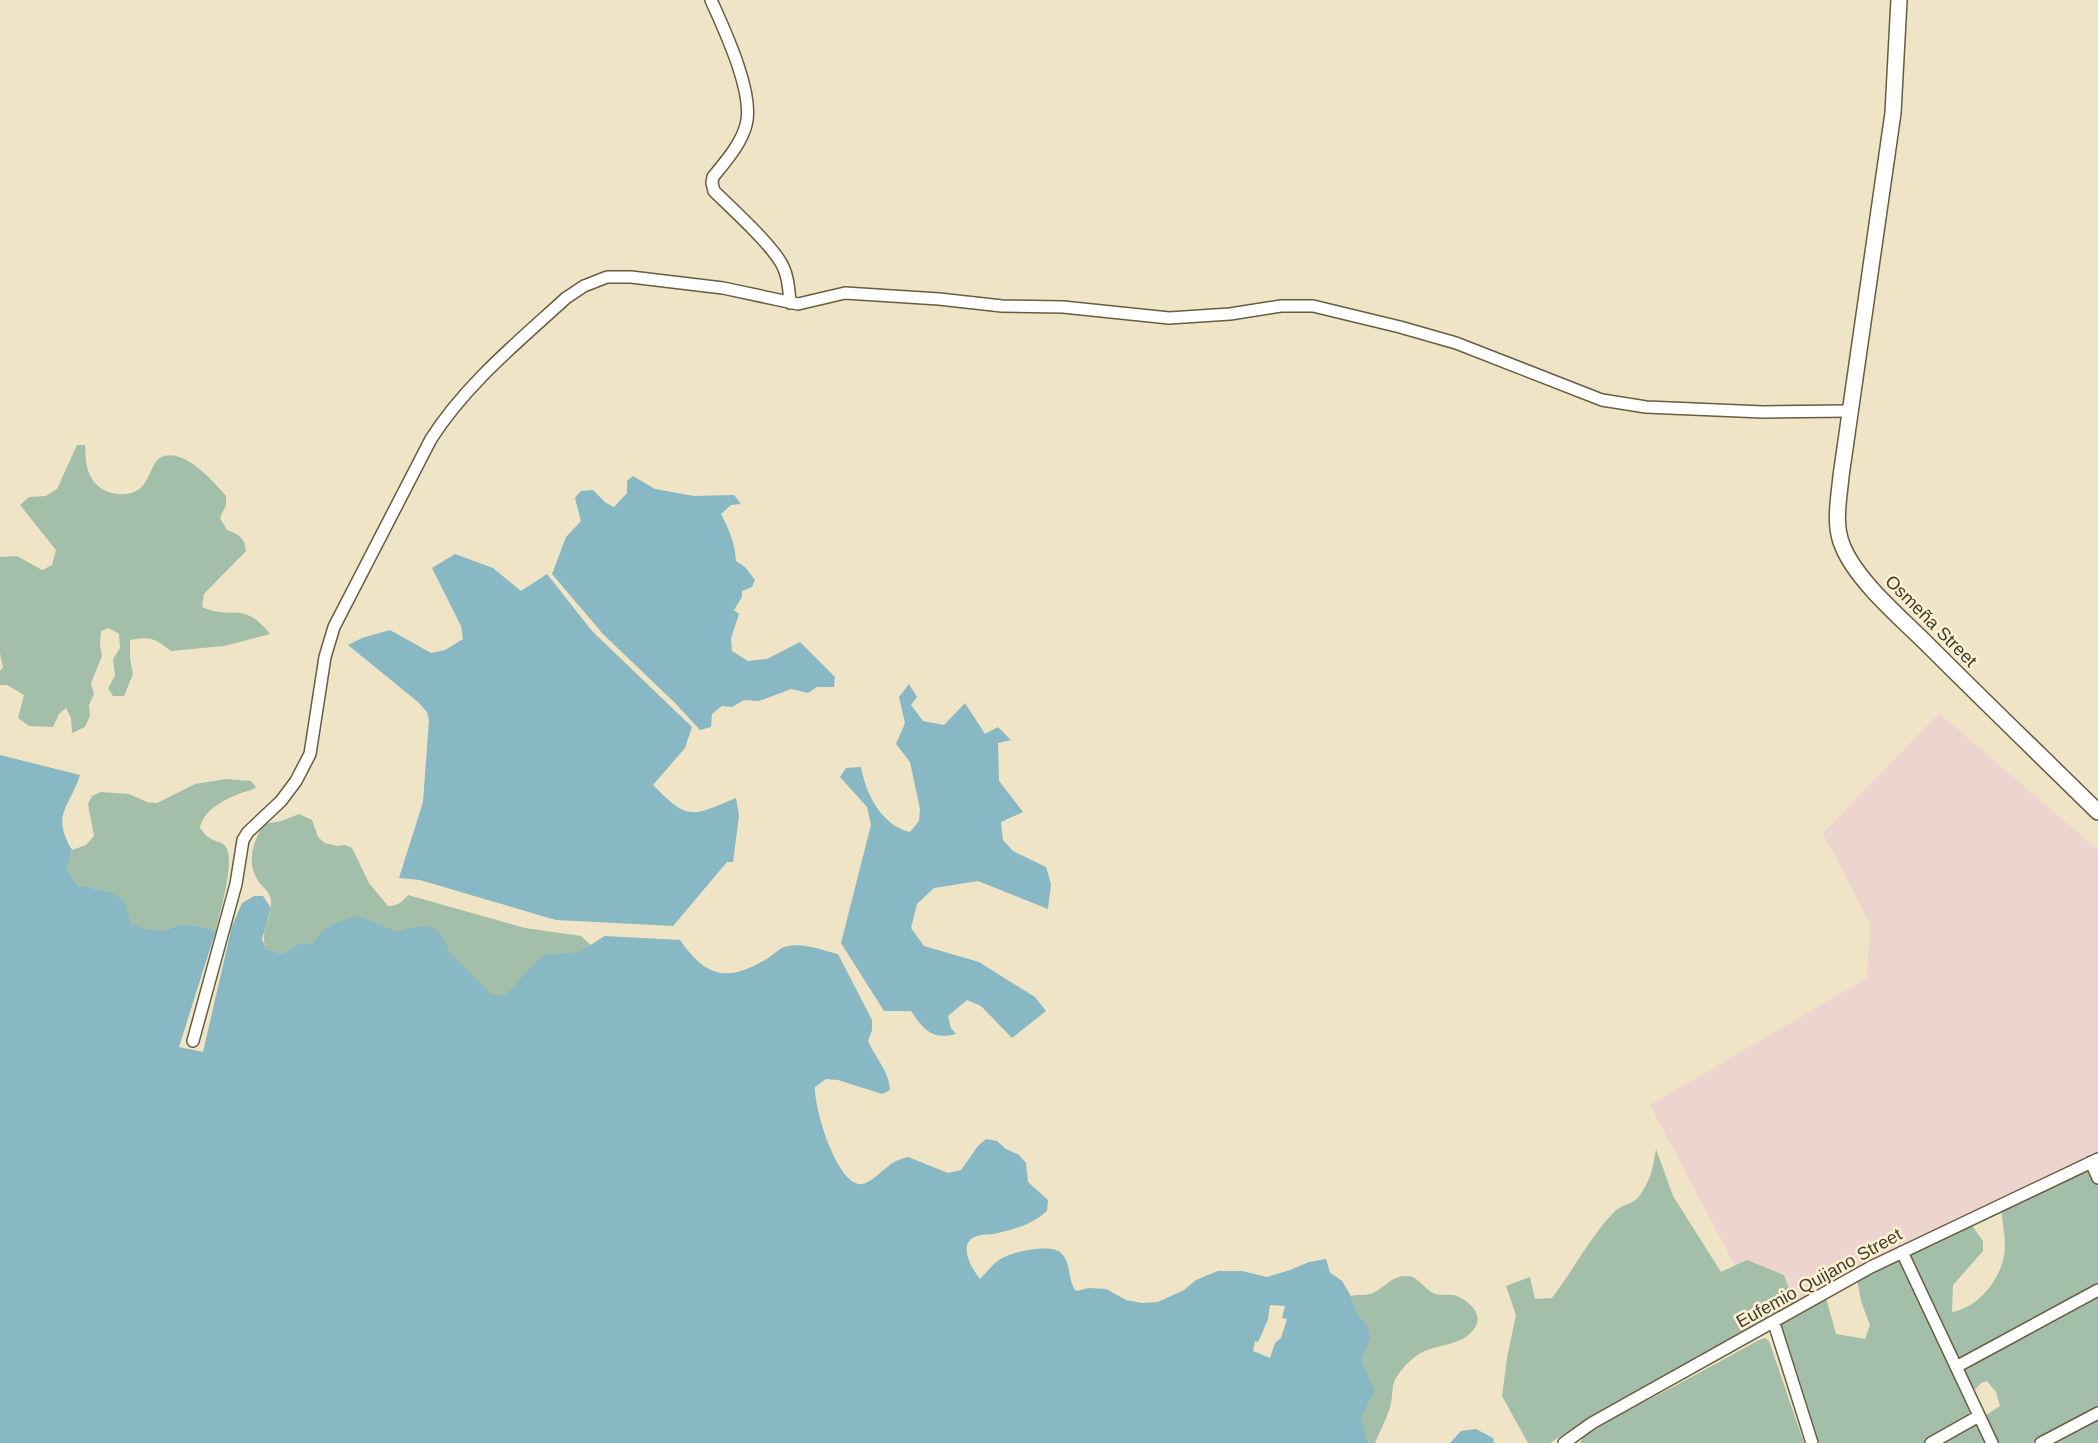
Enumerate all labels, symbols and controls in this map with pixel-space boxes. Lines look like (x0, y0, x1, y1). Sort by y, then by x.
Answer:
street label: Osmeña Street (1881, 571, 1981, 671)
street label: Eufemio Quijano Street (1733, 1224, 1905, 1332)

